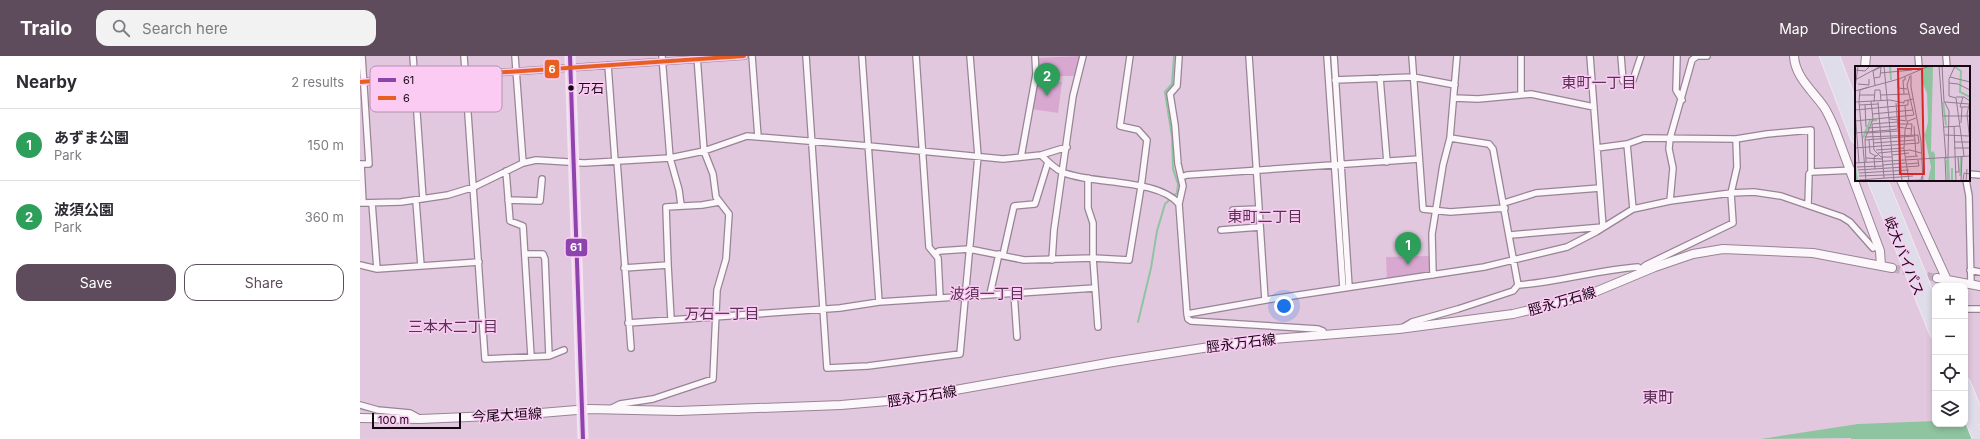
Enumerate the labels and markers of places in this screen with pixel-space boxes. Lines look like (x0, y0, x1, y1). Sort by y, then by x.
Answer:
pin: 2 (1034, 63, 1060, 96)
place label: 万石 (578, 80, 604, 96)
marker: 万石 (566, 83, 576, 93)
pin: 1 (1395, 232, 1421, 265)

